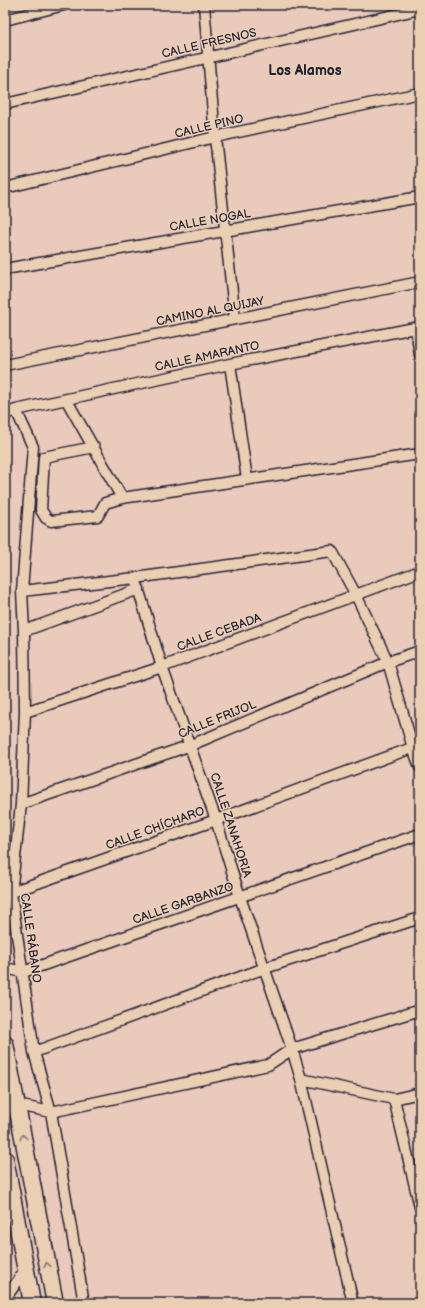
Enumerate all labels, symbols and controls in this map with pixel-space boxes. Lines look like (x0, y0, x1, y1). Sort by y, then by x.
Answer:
street label: CALLE FRESNOS (160, 25, 258, 62)
district label: Los Alamos (268, 62, 342, 79)
street label: CALLE PINO (173, 111, 245, 142)
street label: CALLE NOGAL (168, 206, 252, 235)
street label: CAMINO AL QUIJAY (155, 293, 266, 329)
street label: CALLE AMARANTO (154, 338, 261, 375)
street label: CALLE CEBADA (175, 610, 264, 655)
street label: CALLE FRIJOL (176, 697, 258, 742)
street label: CALLE ZANAHORIA (206, 771, 255, 880)
street label: CALLE CHÍCHARO (103, 802, 207, 853)
street label: CALLE GARBANZO (131, 879, 236, 928)
street label: CALLE RÁBANO (17, 892, 46, 984)
one-way arrow (19, 1134, 28, 1140)
one-way arrow (44, 1262, 52, 1268)

